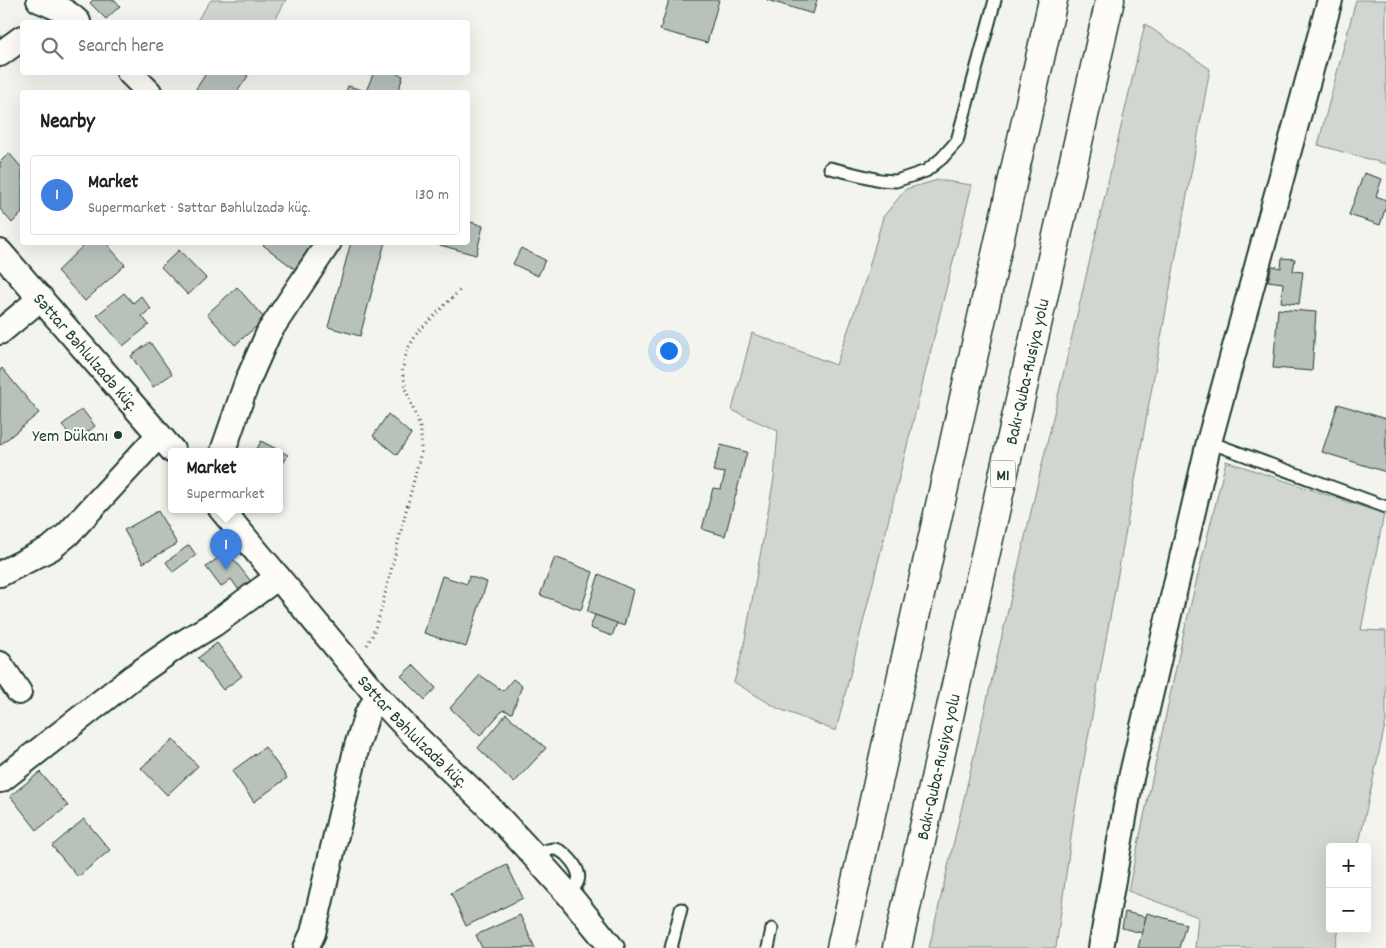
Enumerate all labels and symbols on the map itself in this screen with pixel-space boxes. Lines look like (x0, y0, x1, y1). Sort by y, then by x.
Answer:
street label: Səttar Bəhlulzadə küç. (26, 288, 143, 418)
street label: Bakı-Quba-Rusiya yolu (1000, 296, 1058, 447)
your location (656, 338, 682, 364)
place label: Yem Dükanı (33, 425, 108, 450)
marker: Yem Dükanı (112, 429, 124, 441)
road number: M1 (990, 460, 1016, 488)
pin: 1 (210, 529, 242, 570)
street label: Səttar Bəhlulzadə küç. (350, 671, 473, 795)
street label: Bakı-Quba-Rusiya yolu (912, 692, 969, 843)

